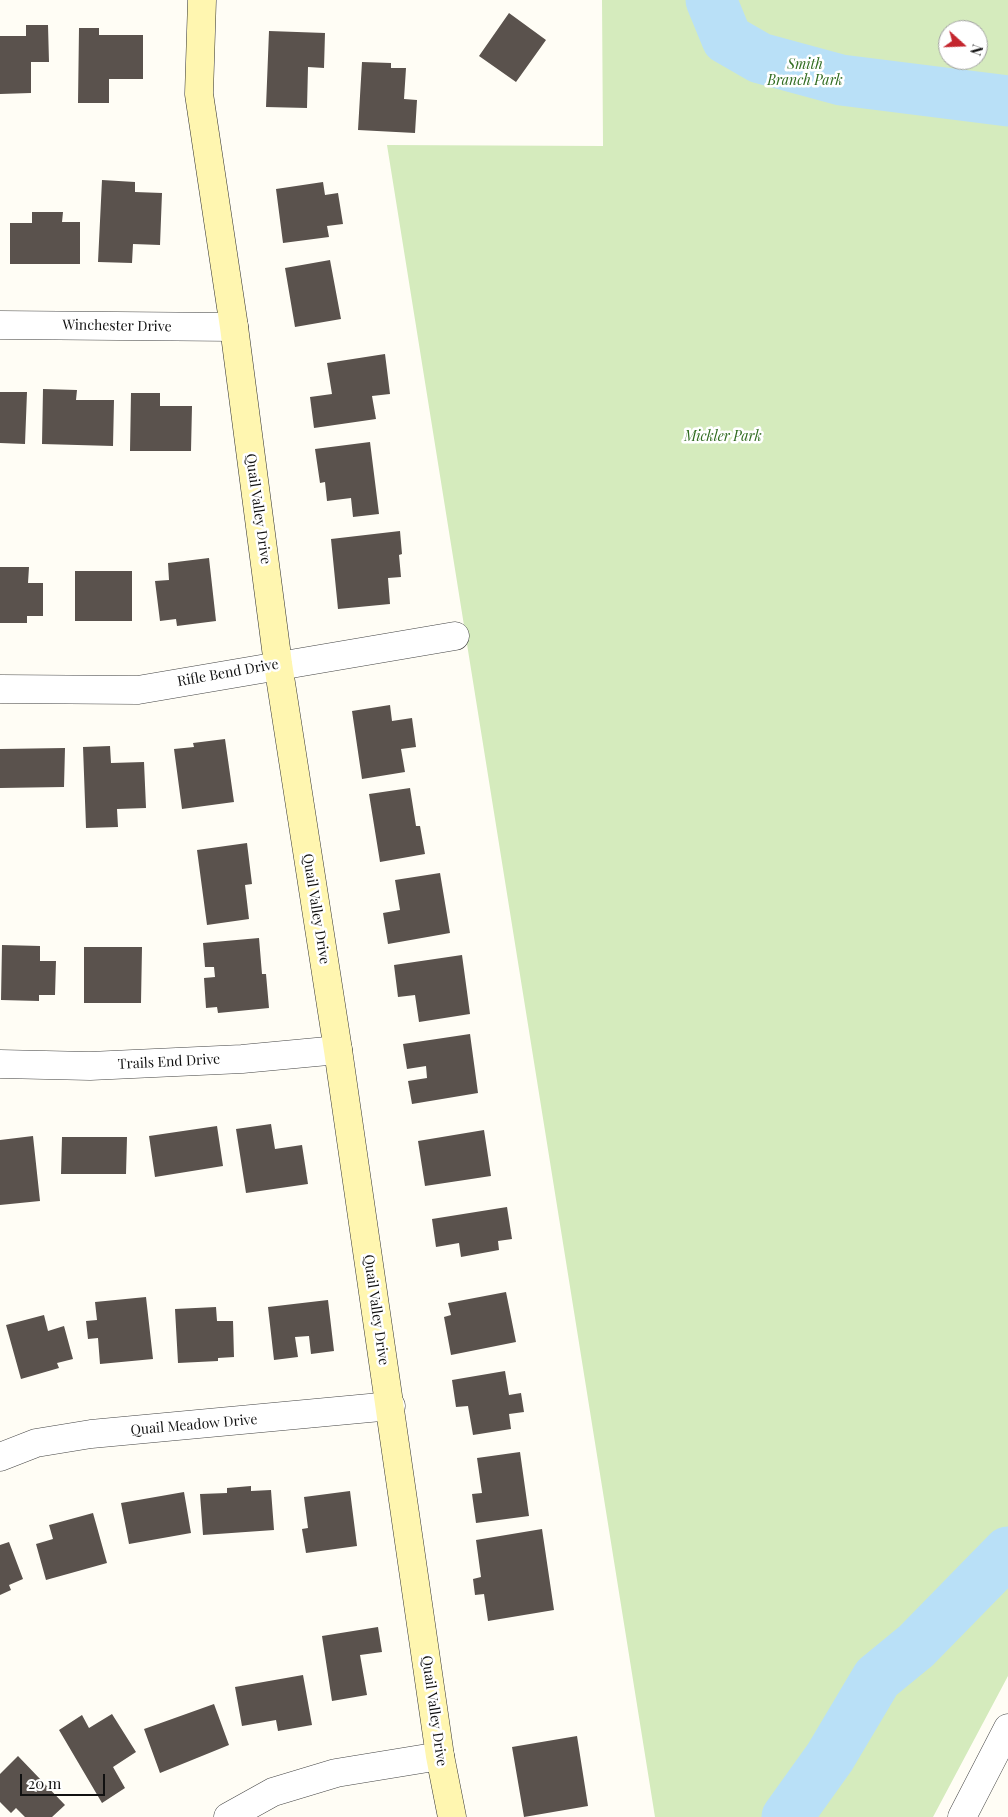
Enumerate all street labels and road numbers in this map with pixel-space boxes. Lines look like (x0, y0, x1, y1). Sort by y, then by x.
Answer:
street label: Winchester Drive (62, 317, 172, 335)
street label: Quail Valley Drive (242, 453, 274, 565)
street label: Rifle Bend Drive (176, 656, 280, 690)
street label: Quail Valley Drive (299, 853, 333, 965)
street label: Trails End Drive (117, 1051, 221, 1073)
street label: Quail Valley Drive (360, 1254, 392, 1366)
street label: Quail Meadow Drive (130, 1411, 258, 1439)
street label: Quail Valley Drive (418, 1655, 450, 1767)

